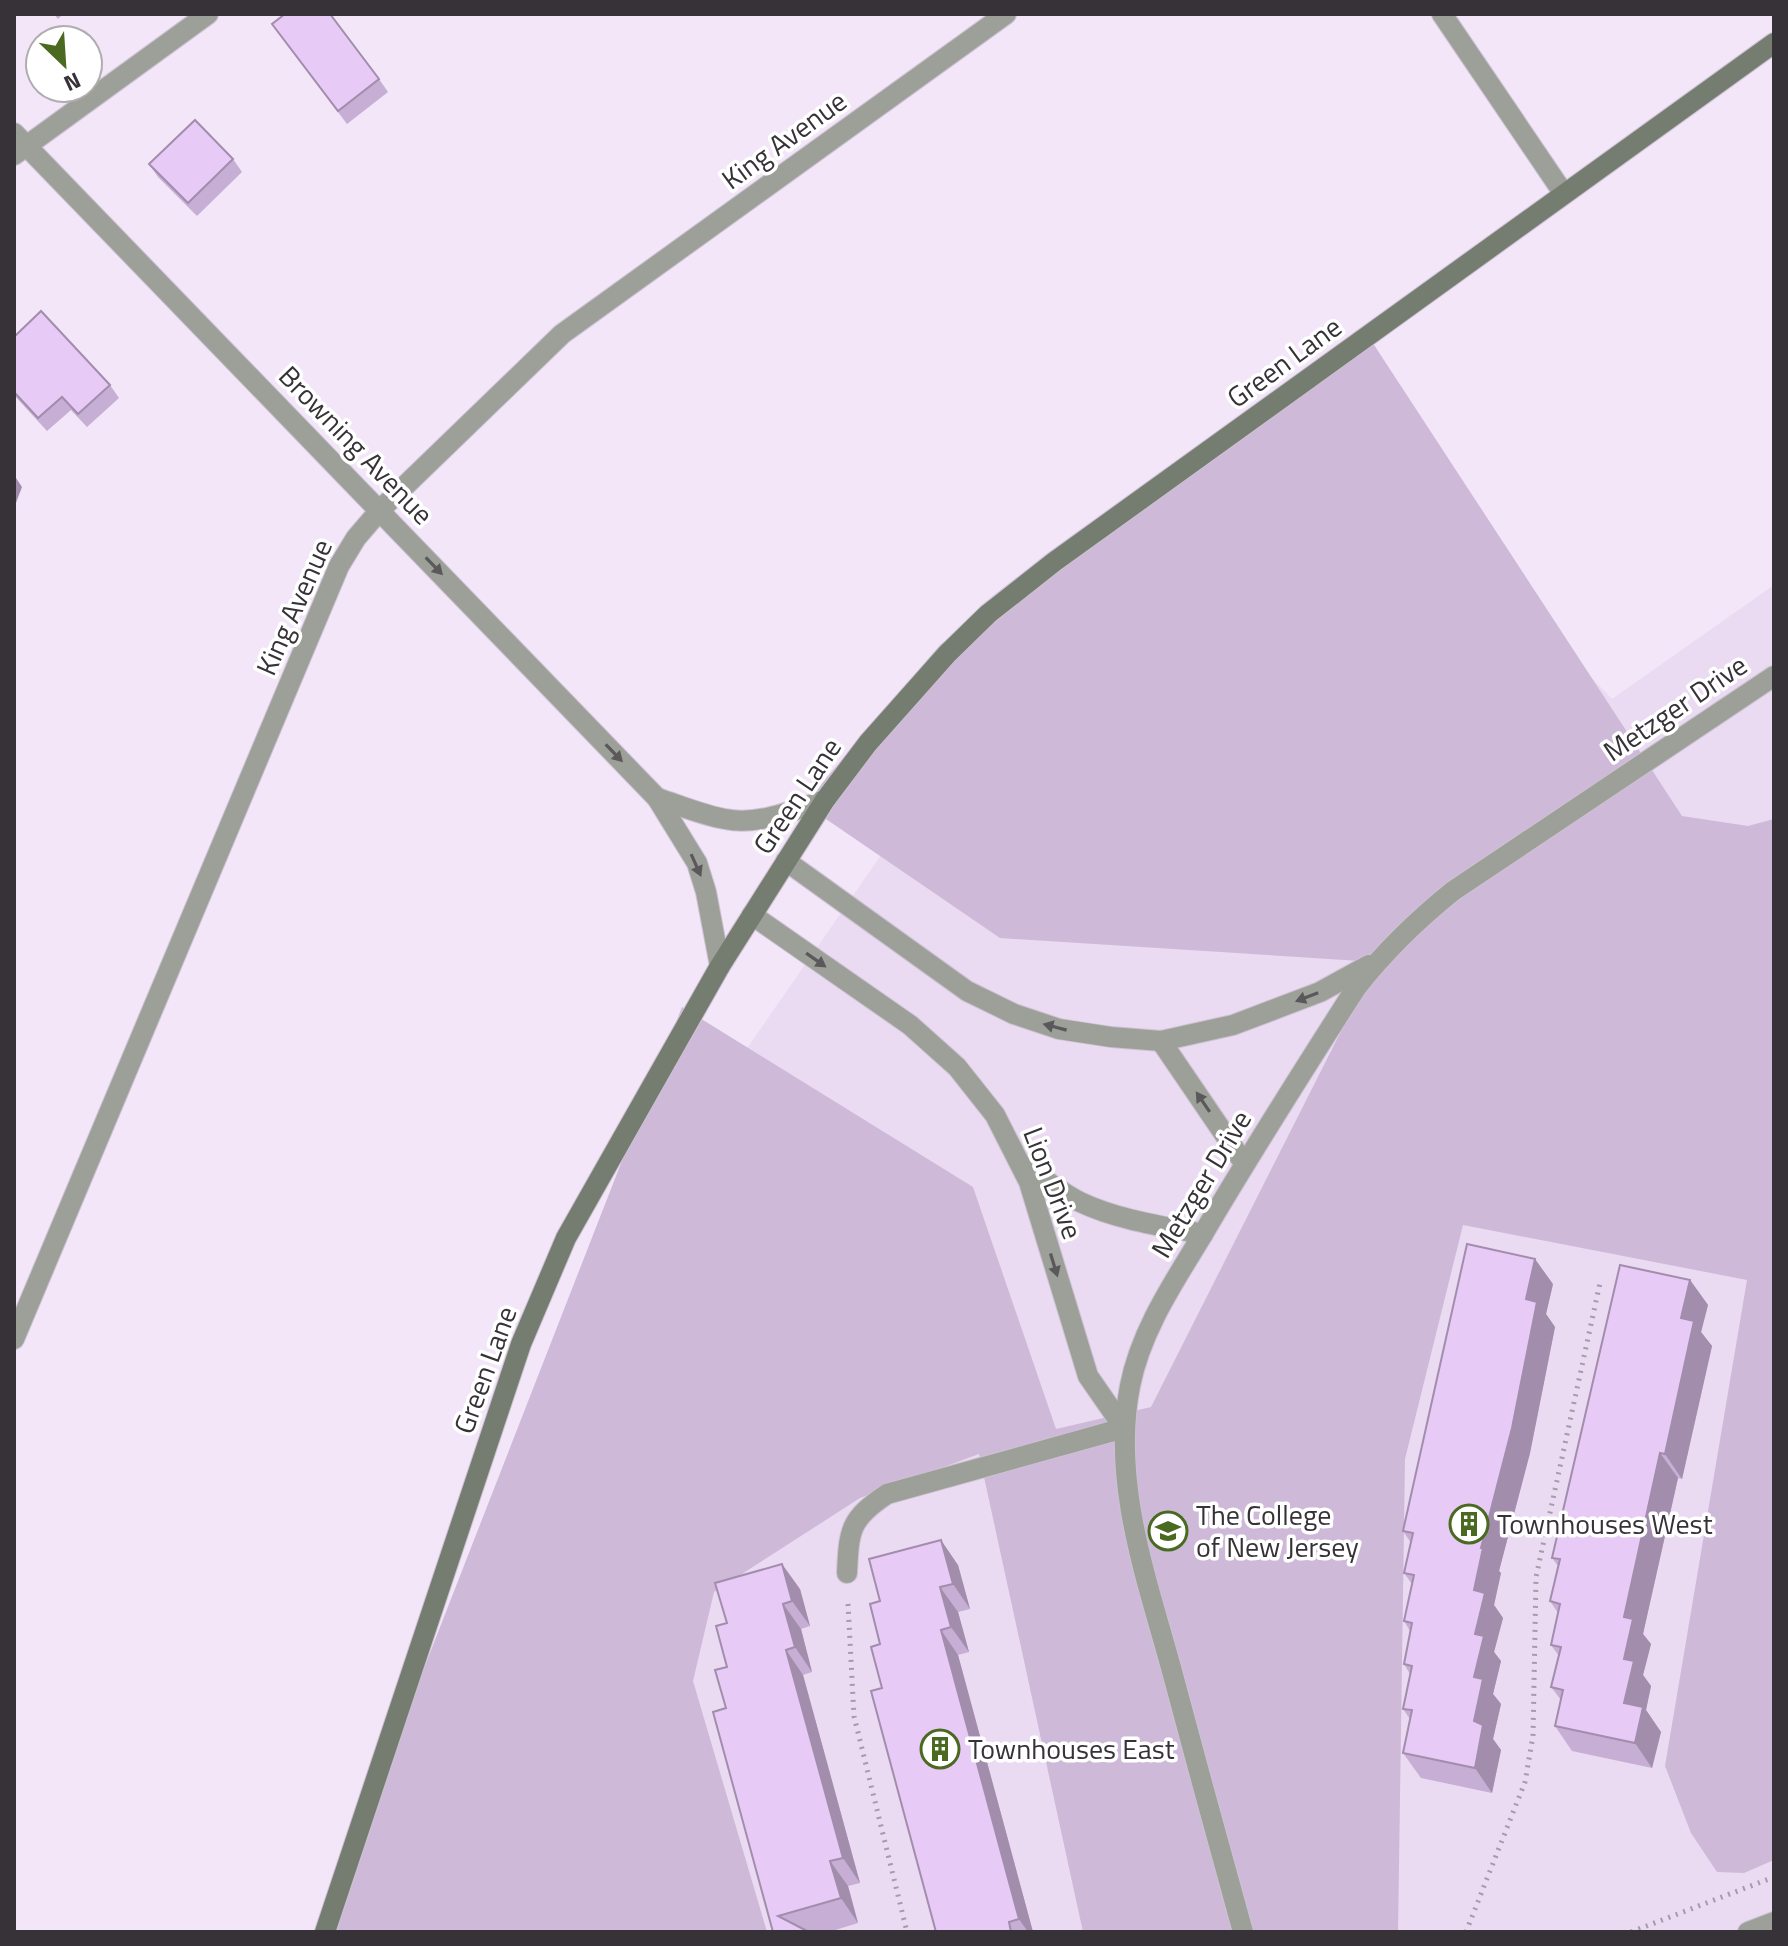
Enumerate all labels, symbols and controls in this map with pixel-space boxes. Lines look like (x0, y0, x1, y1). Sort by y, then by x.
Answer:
north arrow (24, 24, 104, 104)
text: N (58, 63, 87, 101)
street label: King Avenue (712, 80, 855, 200)
street label: Green Lane (1217, 305, 1350, 418)
street label: Browning Avenue (269, 355, 444, 534)
street label: King Avenue (244, 532, 343, 682)
one-way arrow (425, 556, 443, 575)
street label: Metzger Drive (1594, 643, 1755, 772)
street label: Green Lane (742, 729, 852, 863)
one-way arrow (605, 743, 623, 762)
one-way arrow (690, 853, 703, 877)
one-way arrow (806, 952, 827, 967)
one-way arrow (1295, 990, 1319, 1003)
one-way arrow (1043, 1020, 1068, 1032)
one-way arrow (1196, 1091, 1211, 1112)
street label: Metzger Drive (1139, 1102, 1262, 1266)
street label: Lion Drive (1012, 1121, 1094, 1245)
one-way arrow (1048, 1253, 1061, 1277)
street label: Green Lane (442, 1300, 527, 1440)
place label: The College of New Jersey (1196, 1493, 1359, 1568)
place label: Townhouses West (1497, 1502, 1713, 1545)
building icon: Townhouses West (1448, 1503, 1490, 1545)
school or university icon: The College of New Jersey (1147, 1510, 1189, 1552)
place label: Townhouses East (968, 1727, 1175, 1770)
building icon: Townhouses East (919, 1728, 961, 1770)

